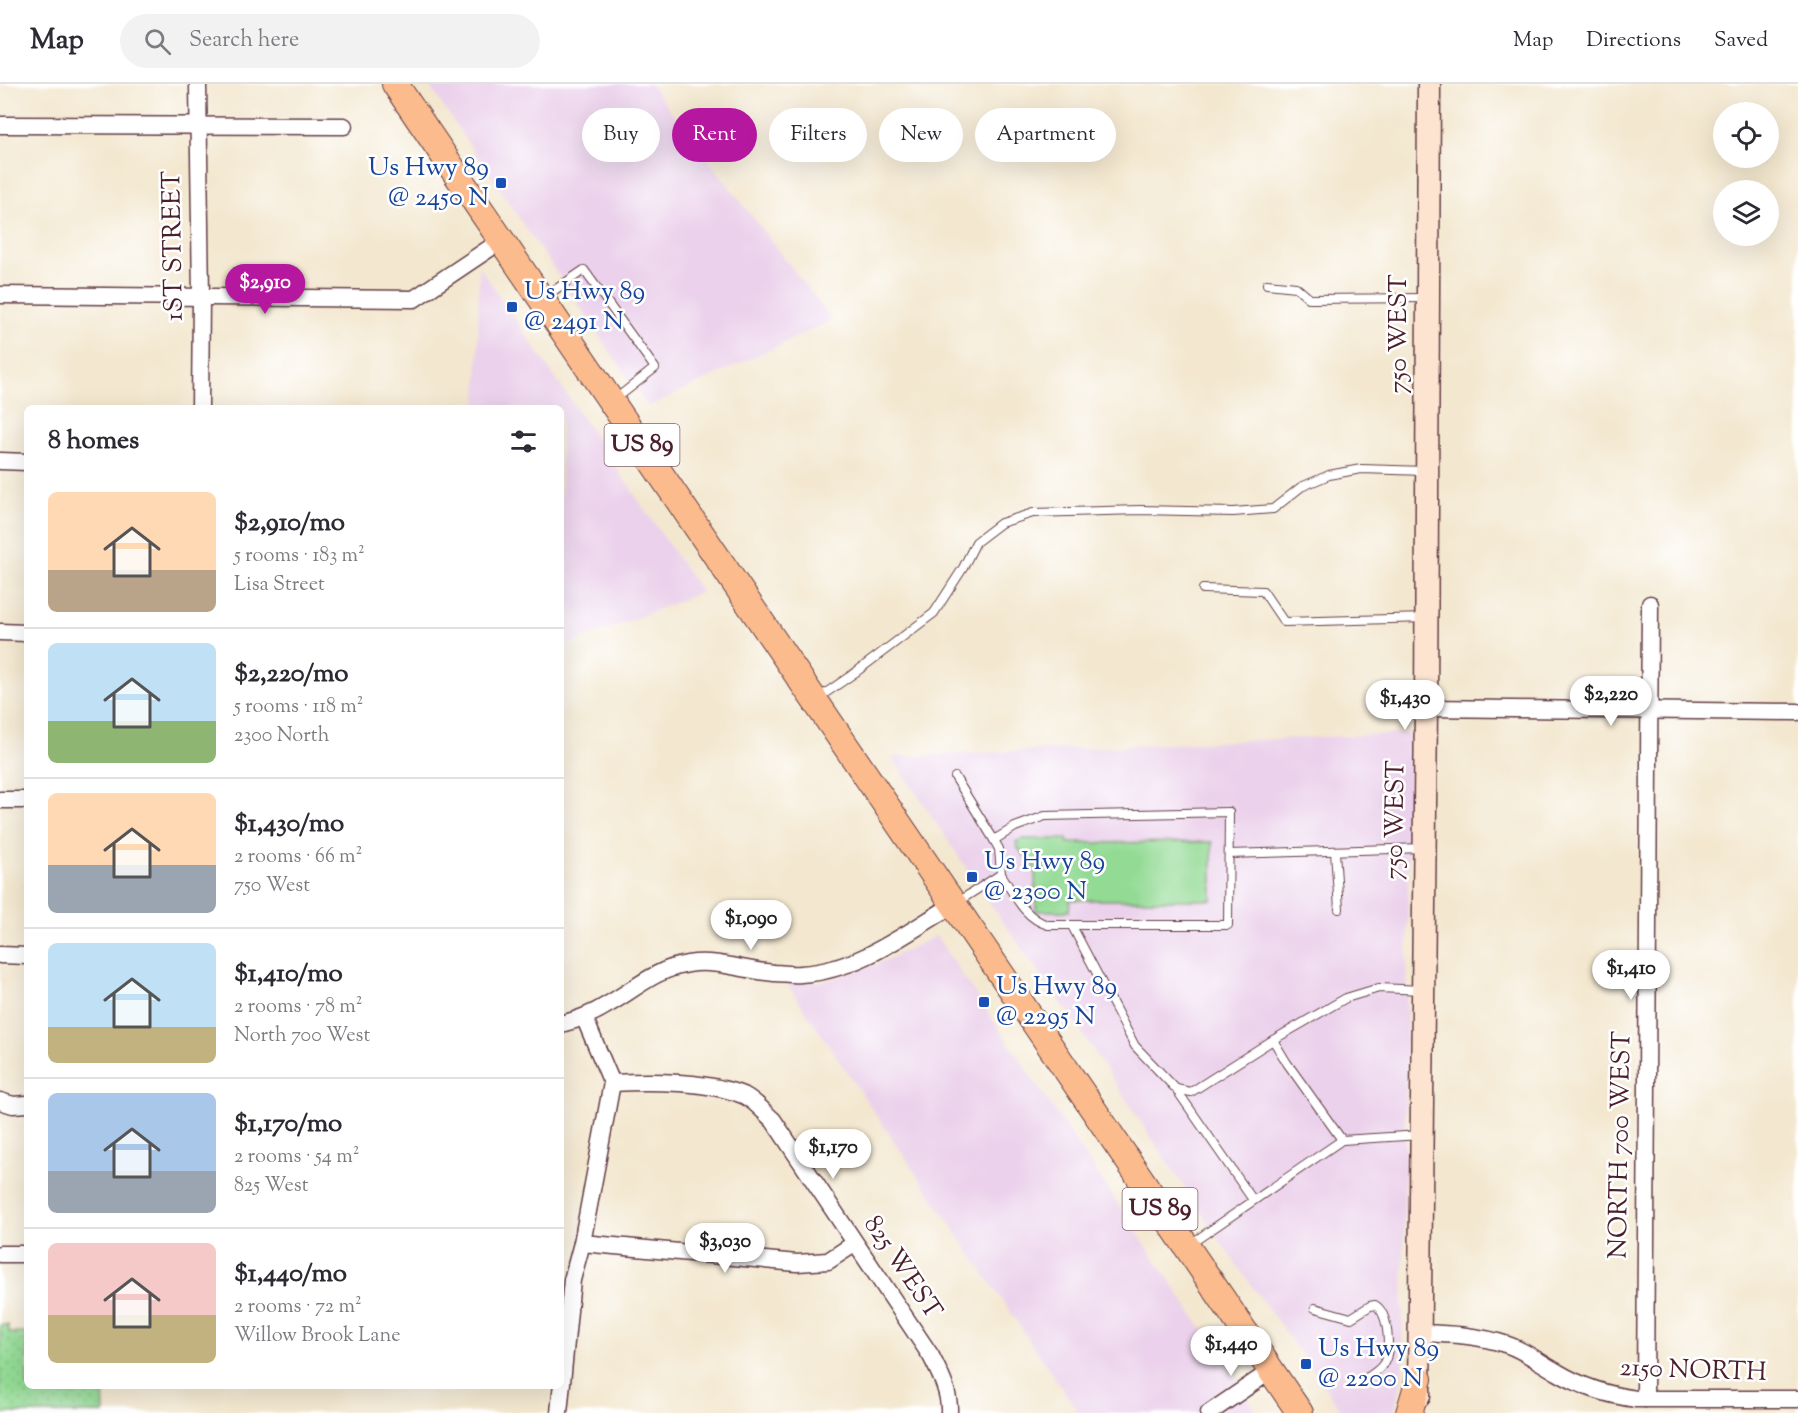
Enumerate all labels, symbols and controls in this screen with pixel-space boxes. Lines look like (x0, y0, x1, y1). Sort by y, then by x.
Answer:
search box (120, 14, 540, 68)
text: Map (30, 21, 84, 61)
icon: search (141, 25, 174, 58)
text: Search here (189, 25, 299, 57)
text: Map (1513, 26, 1553, 56)
text: Directions (1586, 26, 1681, 56)
text: Saved (1714, 26, 1768, 56)
map controls (1713, 102, 1779, 246)
button: locate (1713, 102, 1779, 168)
chip: Buy (582, 108, 660, 162)
chip: Rent (672, 108, 757, 162)
chip: Filters (769, 108, 867, 162)
chip: New (879, 108, 963, 162)
chip: Apartment (975, 108, 1116, 162)
place label: Us Hwy 89 @ 2450 N (368, 150, 489, 217)
street label: 1ST STREET (154, 171, 194, 321)
marker: Us Hwy 89 @ 2450 N (494, 176, 508, 190)
button: layers (1713, 180, 1779, 246)
pin: $2,910 (216, 264, 314, 315)
text: $2,910 (239, 269, 291, 298)
place label: Us Hwy 89 @ 2491 N (524, 274, 645, 341)
street label: 750 WEST (1381, 274, 1418, 394)
marker: Us Hwy 89 @ 2491 N (505, 300, 519, 314)
text: 8 homes (48, 423, 139, 460)
road number: US 89 (604, 424, 680, 466)
icon: filters (507, 425, 540, 458)
text: $2,910/mo (234, 505, 345, 542)
icon: home (96, 516, 168, 588)
text: 5 rooms · 183 m² (234, 542, 365, 571)
text: Lisa Street (234, 571, 325, 600)
text: $2,220/mo (234, 656, 349, 693)
icon: home (96, 667, 168, 739)
pin: $2,220 (1562, 676, 1660, 727)
pin: $1,430 (1356, 680, 1454, 731)
text: $2,220 (1584, 681, 1638, 710)
text: $1,430 (1379, 685, 1431, 714)
text: 5 rooms · 118 m² (234, 693, 364, 722)
text: 2300 North (234, 722, 329, 751)
street label: 750 WEST (1376, 760, 1416, 880)
text: $1,430/mo (234, 806, 344, 843)
icon: home (96, 817, 168, 889)
text: 2 rooms · 66 m² (234, 843, 362, 872)
place label: Us Hwy 89 @ 2300 N (984, 844, 1105, 911)
marker: Us Hwy 89 @ 2300 N (965, 870, 979, 884)
text: 750 West (234, 872, 310, 901)
pin: $1,090 (702, 900, 800, 951)
text: $1,090 (725, 905, 777, 934)
pin: $1,410 (1582, 950, 1680, 1001)
text: $1,410 (1606, 955, 1656, 984)
text: $1,410/mo (234, 956, 343, 993)
icon: home (96, 967, 168, 1039)
place label: Us Hwy 89 @ 2295 N (996, 969, 1117, 1036)
text: 2 rooms · 78 m² (234, 993, 363, 1022)
marker: Us Hwy 89 @ 2295 N (977, 995, 991, 1009)
text: North 700 West (234, 1022, 370, 1051)
street label: NORTH 700 WEST (1601, 1031, 1641, 1259)
text: $1,170/mo (234, 1106, 342, 1143)
icon: home (96, 1117, 168, 1189)
pin: $1,170 (784, 1129, 882, 1180)
text: $1,170 (808, 1134, 858, 1163)
text: 2 rooms · 54 m² (234, 1143, 359, 1172)
text: 825 West (234, 1172, 309, 1201)
road number: US 89 (1122, 1188, 1198, 1230)
street label: 825 WEST (854, 1209, 950, 1327)
pin: $3,030 (676, 1223, 774, 1274)
text: $3,030 (699, 1228, 751, 1257)
text: $1,440/mo (234, 1256, 347, 1293)
icon: home (96, 1267, 168, 1339)
text: 2 rooms · 72 m² (234, 1293, 362, 1322)
text: Willow Brook Lane (234, 1322, 401, 1351)
pin: $1,440 (1182, 1326, 1280, 1377)
text: $1,440 (1204, 1331, 1258, 1360)
place label: Us Hwy 89 @ 2200 N (1318, 1331, 1439, 1398)
street label: 2150 NORTH (1619, 1350, 1768, 1392)
marker: Us Hwy 89 @ 2200 N (1299, 1357, 1313, 1371)

